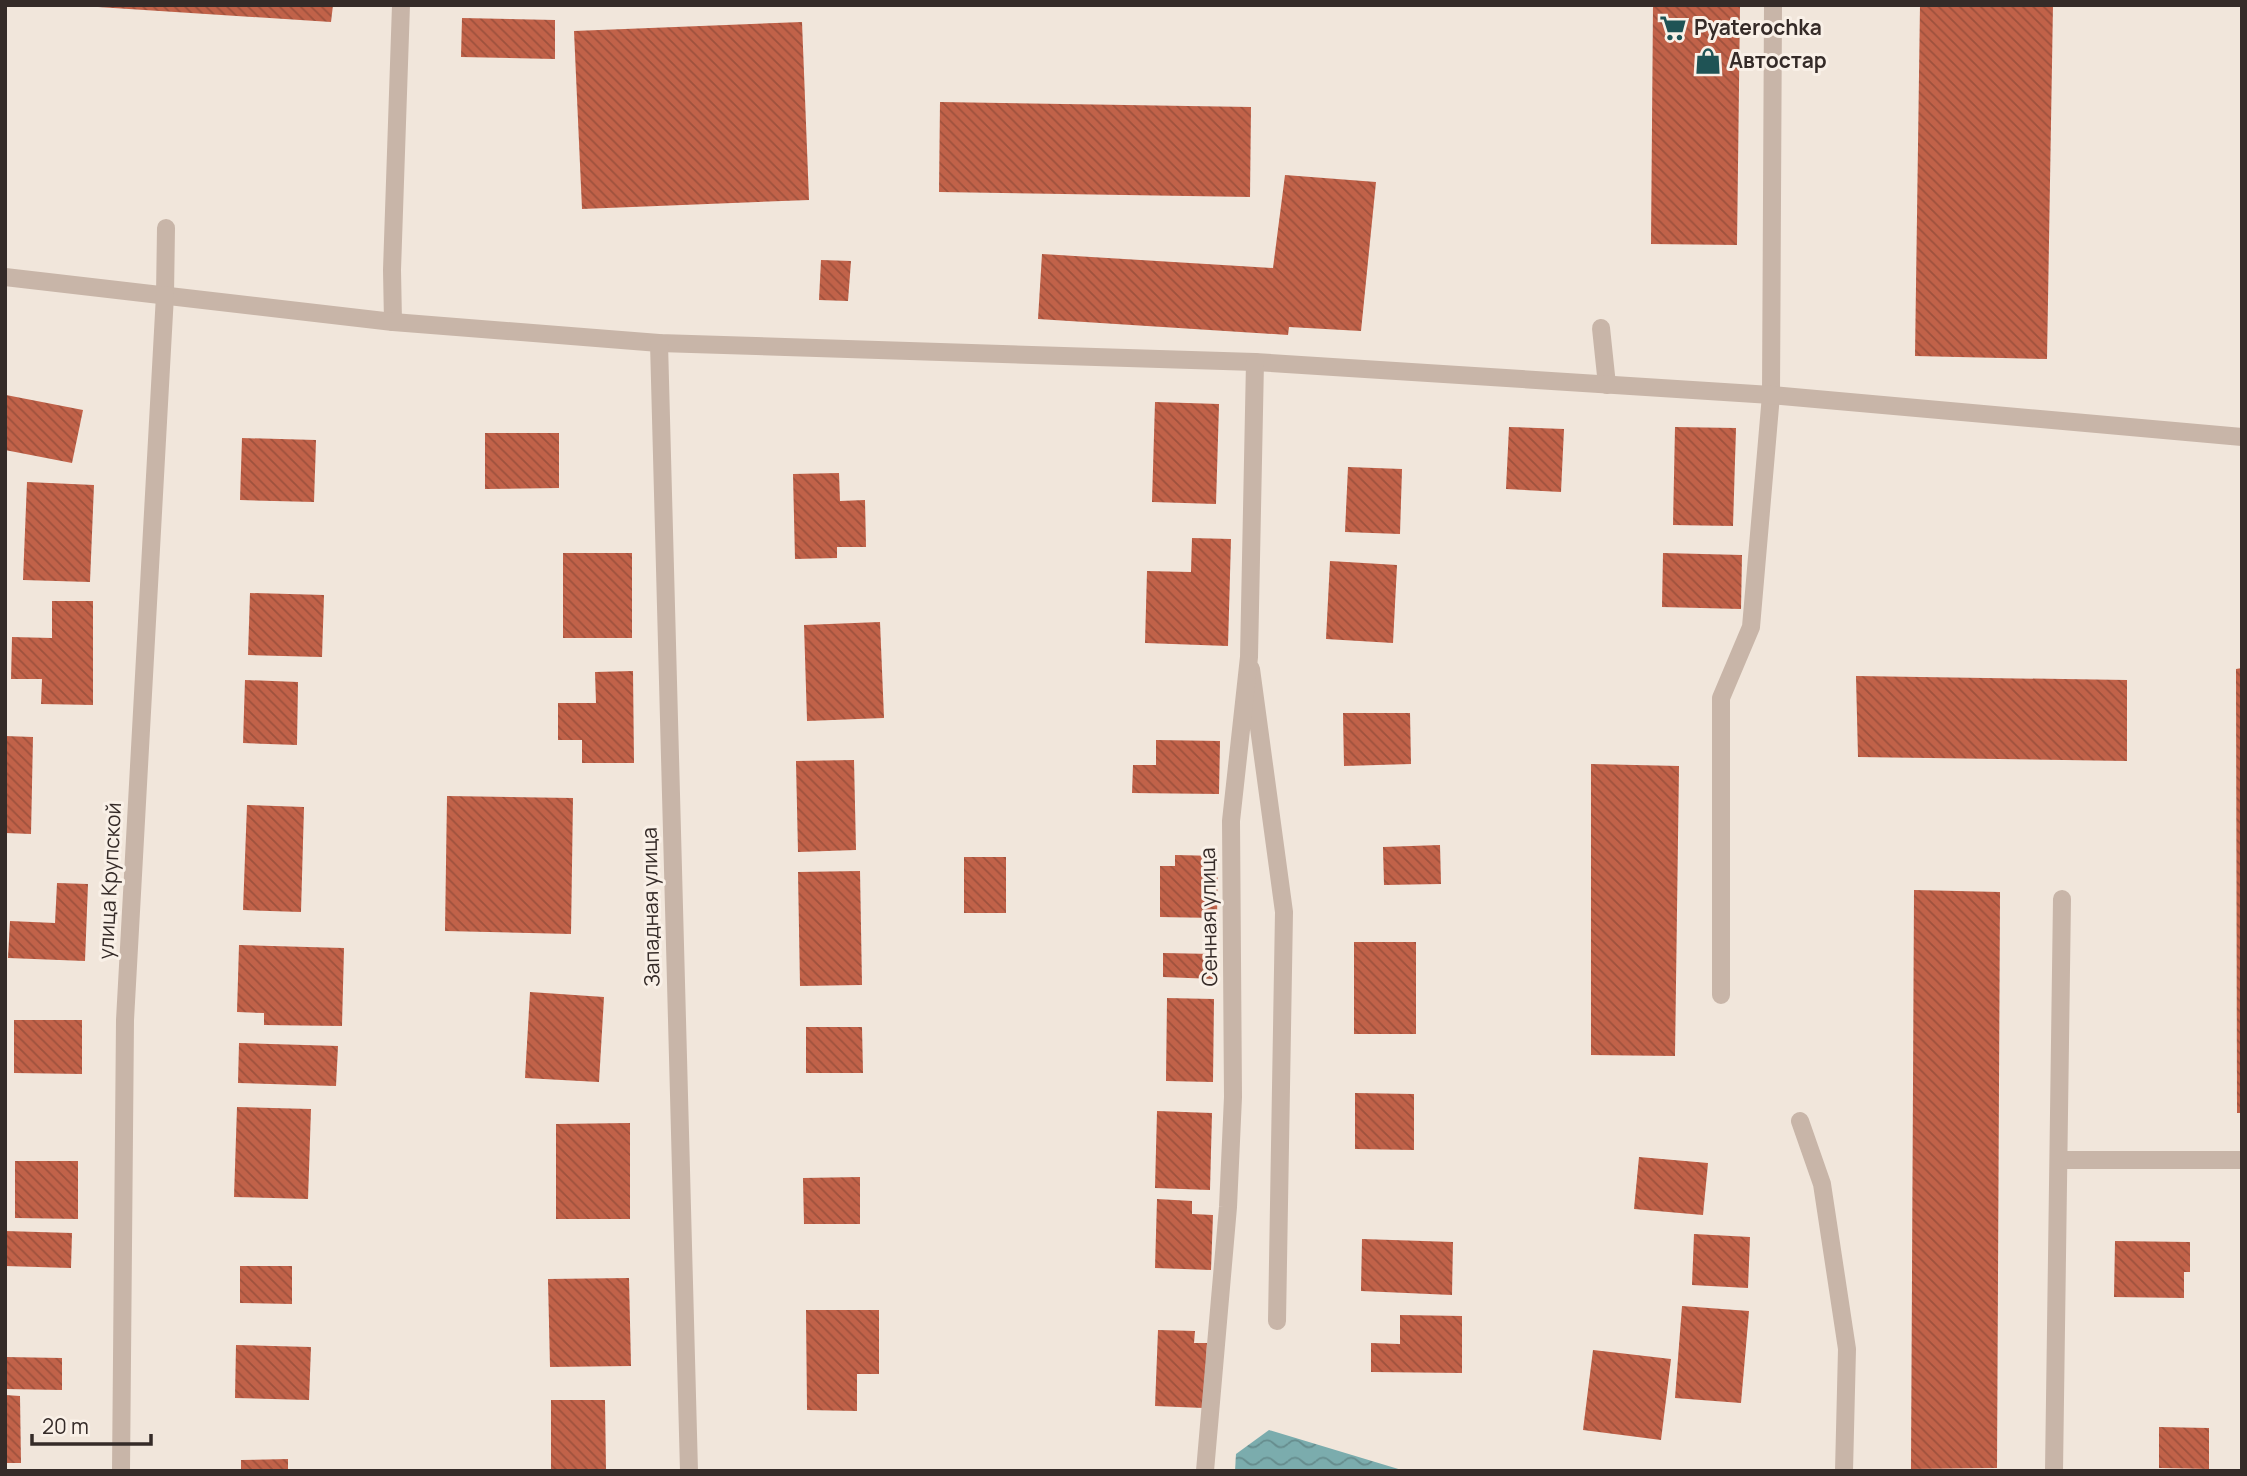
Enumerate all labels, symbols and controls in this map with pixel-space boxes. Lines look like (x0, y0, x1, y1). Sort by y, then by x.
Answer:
supermarket icon: Pyaterochka (1658, 13, 1688, 43)
place label: Pyaterochka (1694, 13, 1822, 41)
shop icon: Автостар (1693, 46, 1723, 76)
place label: Автостар (1729, 46, 1827, 74)
street label: улица Крупской (91, 802, 127, 960)
street label: Западная улица (635, 827, 665, 987)
street label: Сенная улица (1193, 847, 1223, 987)
scale bar (32, 1402, 150, 1446)
text: 20 m (42, 1412, 89, 1440)

